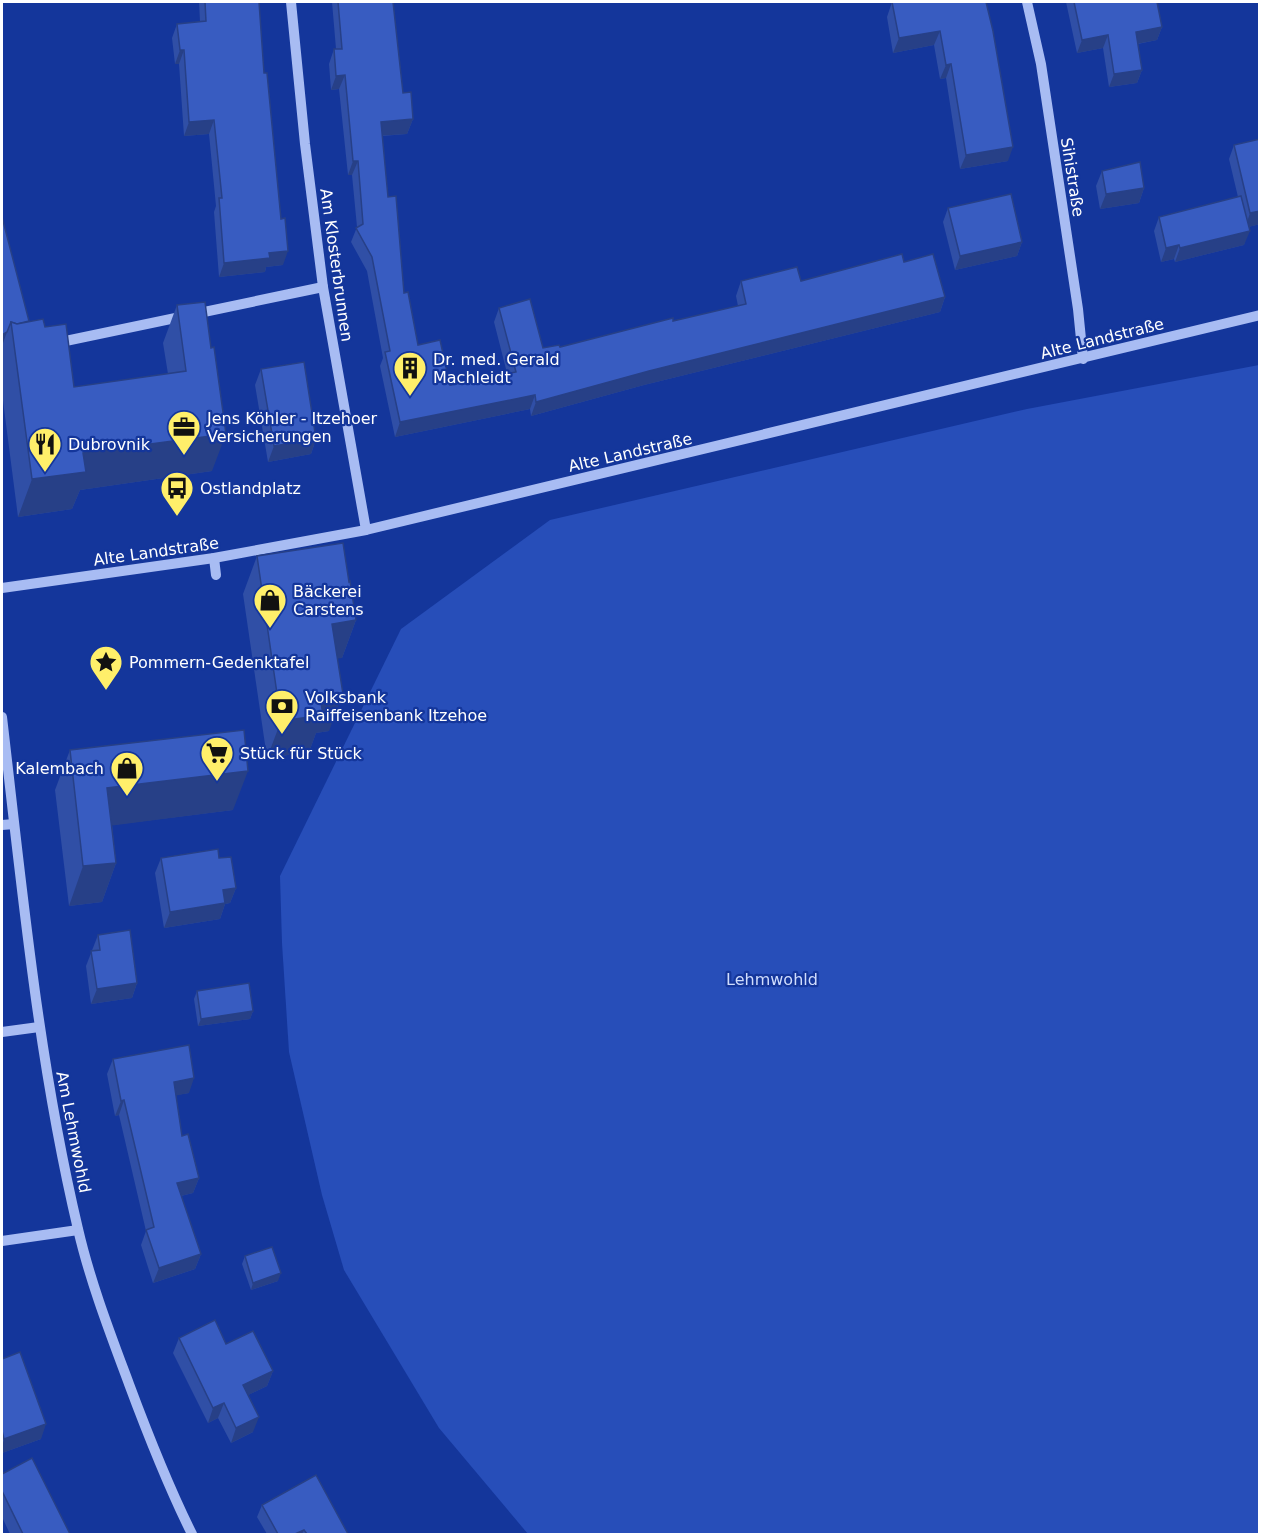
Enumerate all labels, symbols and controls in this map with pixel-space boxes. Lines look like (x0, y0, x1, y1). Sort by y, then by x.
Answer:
street label: Sihistraße (1057, 136, 1088, 218)
street label: Am Klosterbrunnen (316, 187, 357, 343)
street label: Alte Landstraße (1038, 314, 1166, 363)
building icon: Dr. med. Gerald Machleidt (392, 350, 428, 397)
place label: Dr. med. Gerald Machleidt (433, 350, 560, 387)
office icon: Jens Köhler - Itzehoer Versicherungen (166, 409, 202, 456)
place label: Jens Köhler - Itzehoer Versicherungen (206, 409, 378, 446)
restaurant icon: Dubrovnik (27, 426, 63, 473)
street label: Alte Landstraße (566, 429, 694, 476)
place label: Dubrovnik (68, 435, 151, 454)
bus stop icon: Ostlandplatz (159, 470, 195, 517)
place label: Ostlandplatz (200, 479, 301, 498)
street label: Alte Landstraße (92, 533, 220, 570)
shop icon: Bäckerei Carstens (252, 582, 288, 629)
place label: Bäckerei Carstens (293, 582, 363, 619)
place icon: Pommern-Gedenktafel (88, 644, 124, 691)
place label: Pommern-Gedenktafel (129, 653, 309, 672)
bank icon: Volksbank Raiffeisenbank Itzehoe (264, 688, 300, 735)
place label: Volksbank Raiffeisenbank Itzehoe (305, 688, 487, 725)
supermarket icon: Stück für Stück (199, 735, 235, 782)
place label: Stück für Stück (240, 744, 363, 763)
shop icon: Kalembach (109, 750, 145, 797)
place label: Kalembach (15, 759, 104, 778)
park label: Lehmwohld (726, 970, 818, 989)
street label: Am Lehmwohld (52, 1070, 95, 1194)

